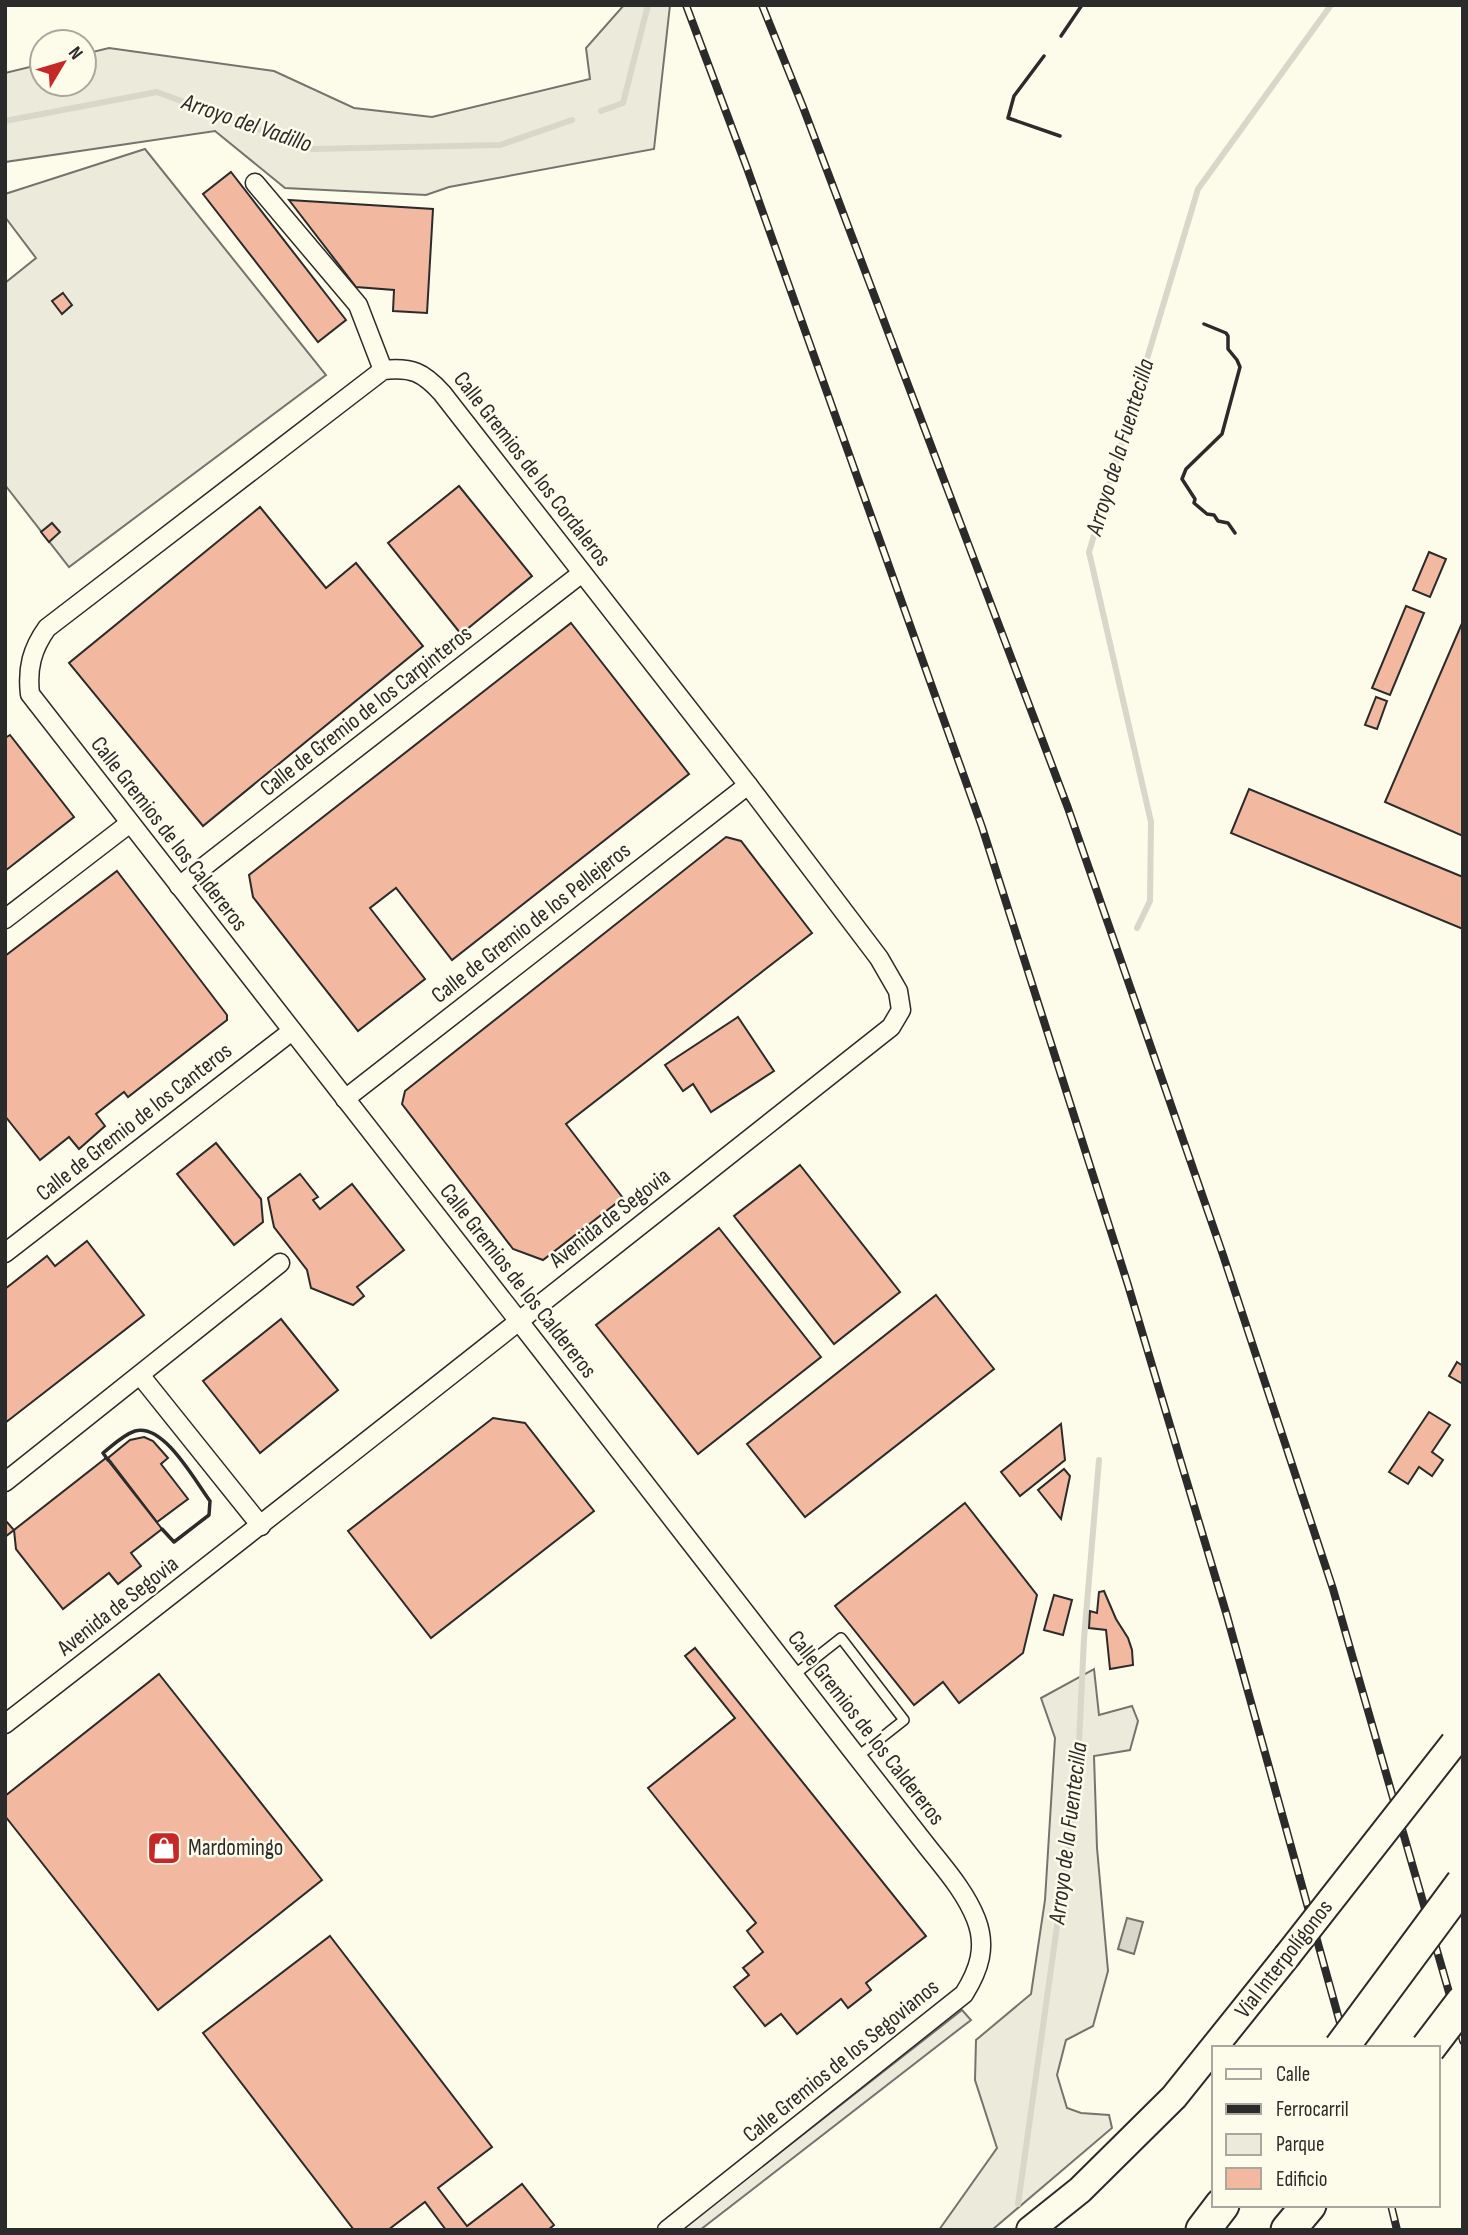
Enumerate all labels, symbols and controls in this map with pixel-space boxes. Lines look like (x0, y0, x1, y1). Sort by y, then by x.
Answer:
north arrow (28, 28, 98, 98)
text: N (63, 42, 87, 65)
water label: Arroyo del Vadillo (177, 87, 316, 159)
water label: Arroyo de la Fuentecilla (1079, 355, 1161, 540)
street label: Calle Gremios de los Cordaleros (447, 366, 617, 572)
street label: Calle de Gremio de los Carpinteros (254, 620, 478, 802)
street label: Calle Gremios de los Caldereros (84, 731, 254, 937)
street label: Calle de Gremio de los Pellejeros (426, 836, 636, 1010)
street label: Calle de Gremio de los Canteros (31, 1037, 237, 1207)
street label: Avenida de Segovia (543, 1162, 676, 1275)
street label: Calle Gremios de los Caldereros (433, 1178, 603, 1384)
street label: Avenida de Segovia (51, 1550, 184, 1663)
street label: Calle Gremios de los Caldereros (781, 1625, 951, 1831)
water label: Arroyo de la Fuentecilla (1042, 1740, 1094, 1927)
shop icon: Mardomingo (145, 1829, 183, 1867)
place label: Mardomingo (188, 1834, 283, 1862)
street label: Vial Interpolígonos (1229, 1894, 1339, 2024)
street label: Calle Gremios de los Segovianos (737, 1973, 945, 2149)
legend (1212, 2046, 1440, 2207)
text: Calle (1276, 2062, 1310, 2087)
text: Ferrocarril (1276, 2097, 1349, 2122)
text: Parque (1276, 2132, 1324, 2157)
text: Edificio (1276, 2167, 1327, 2192)

